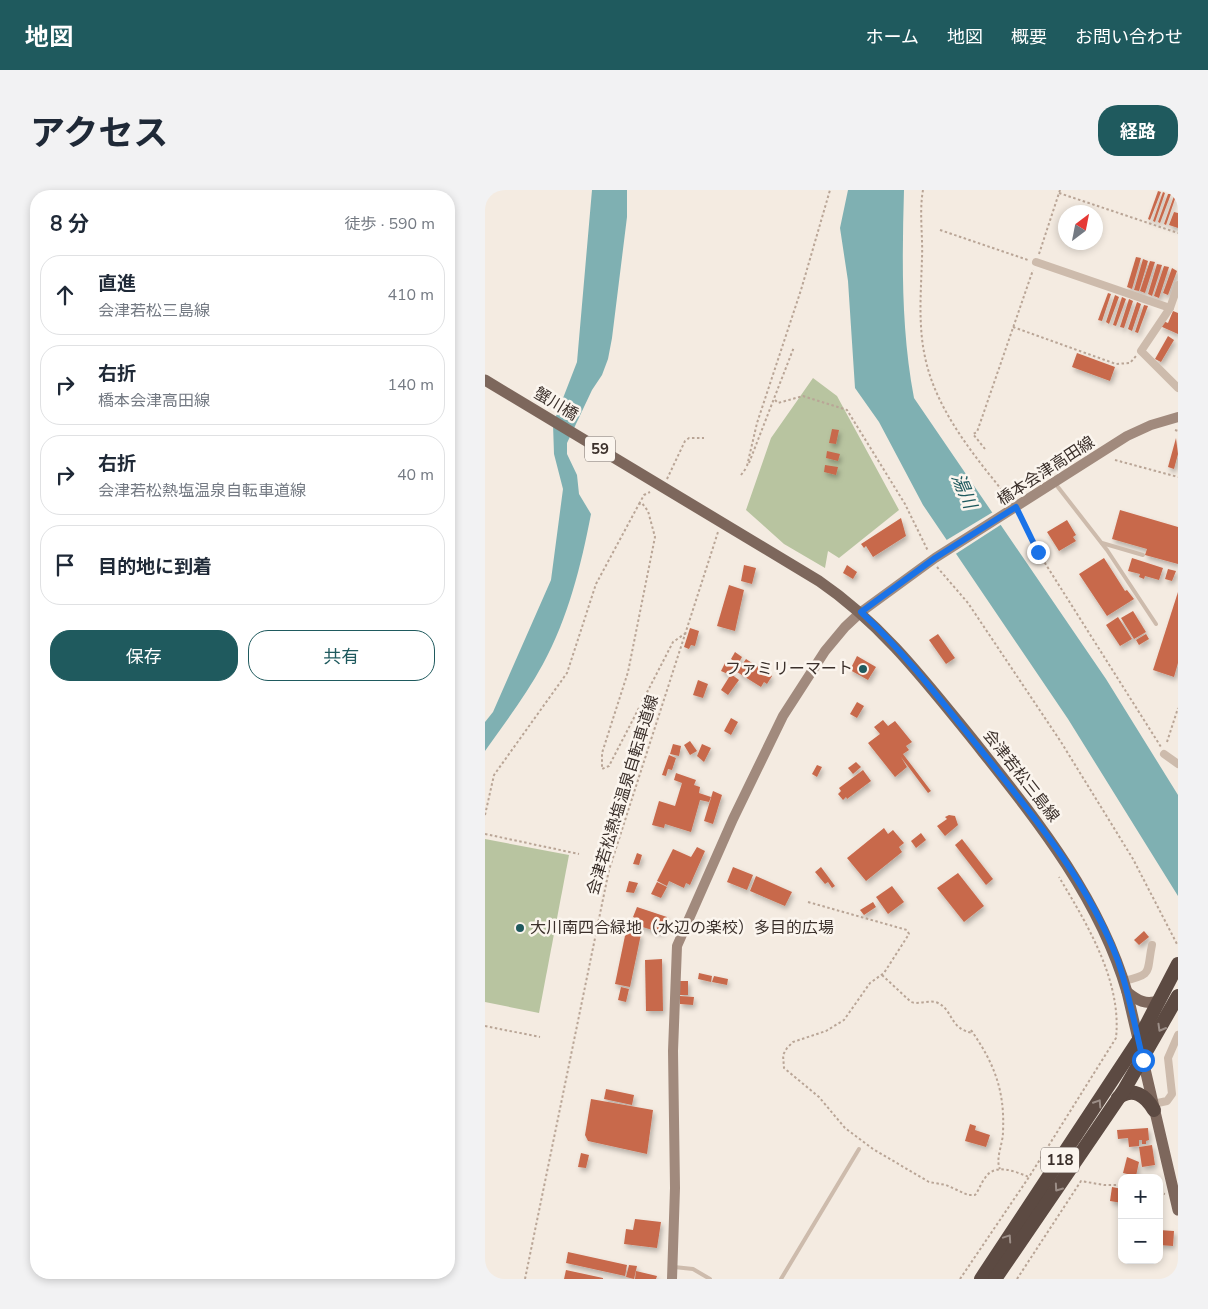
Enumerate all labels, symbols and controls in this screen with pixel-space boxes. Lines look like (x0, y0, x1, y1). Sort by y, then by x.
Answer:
text: 地図 (25, 21, 73, 53)
text: ホーム (866, 25, 919, 49)
text: 地図 (947, 25, 983, 49)
text: 概要 (1011, 25, 1047, 49)
text: お問い合わせ (1075, 25, 1183, 49)
button: 経路 (1098, 105, 1178, 156)
text: アクセス (30, 110, 168, 157)
north arrow (1058, 205, 1103, 250)
text: 8 分 (50, 210, 89, 238)
text: 徒歩 · 590 m (345, 213, 435, 235)
text: 直進 (98, 271, 136, 297)
icon: ahead (51, 281, 79, 309)
text: 410 m (387, 284, 434, 306)
text: 会津若松三島線 (98, 300, 210, 322)
text: 右折 (98, 361, 136, 387)
icon: right (51, 371, 79, 399)
text: 140 m (387, 374, 434, 396)
street label: 蟹川橋 (530, 382, 582, 426)
text: 橋本会津高田線 (98, 390, 210, 412)
street label: 橋本会津高田線 (993, 431, 1099, 511)
road number: 59 (585, 436, 615, 462)
text: 右折 (98, 451, 136, 477)
icon: right (51, 461, 79, 489)
text: 40 m (397, 464, 434, 486)
water label: 湯川 (946, 470, 983, 514)
text: 会津若松熱塩温泉自転車道線 (98, 480, 306, 502)
route end (1027, 541, 1050, 564)
icon: arrive (51, 551, 79, 579)
text: 目的地に到着 (98, 554, 212, 580)
button: 保存 (50, 630, 238, 681)
button: 共有 (248, 630, 435, 681)
place label: ファミリーマート (725, 658, 853, 680)
marker: ファミリーマート (857, 663, 869, 675)
street label: 会津若松熱塩温泉自転車道線 (582, 692, 664, 898)
street label: 会津若松三島線 (978, 725, 1064, 827)
place label: 大川南四合緑地（水辺の楽校）多目的広場 (530, 917, 834, 939)
marker: 大川南四合緑地（水辺の楽校）多目的広場 (514, 922, 526, 934)
one-way arrow (1157, 1023, 1167, 1032)
route start (1132, 1049, 1155, 1072)
one-way arrow (1092, 1100, 1101, 1109)
road number: 118 (1041, 1148, 1079, 1172)
map controls (1118, 1174, 1163, 1264)
button: + (1118, 1174, 1163, 1219)
one-way arrow (1055, 1182, 1064, 1192)
button: − (1118, 1219, 1163, 1264)
one-way arrow (1001, 1234, 1011, 1243)

